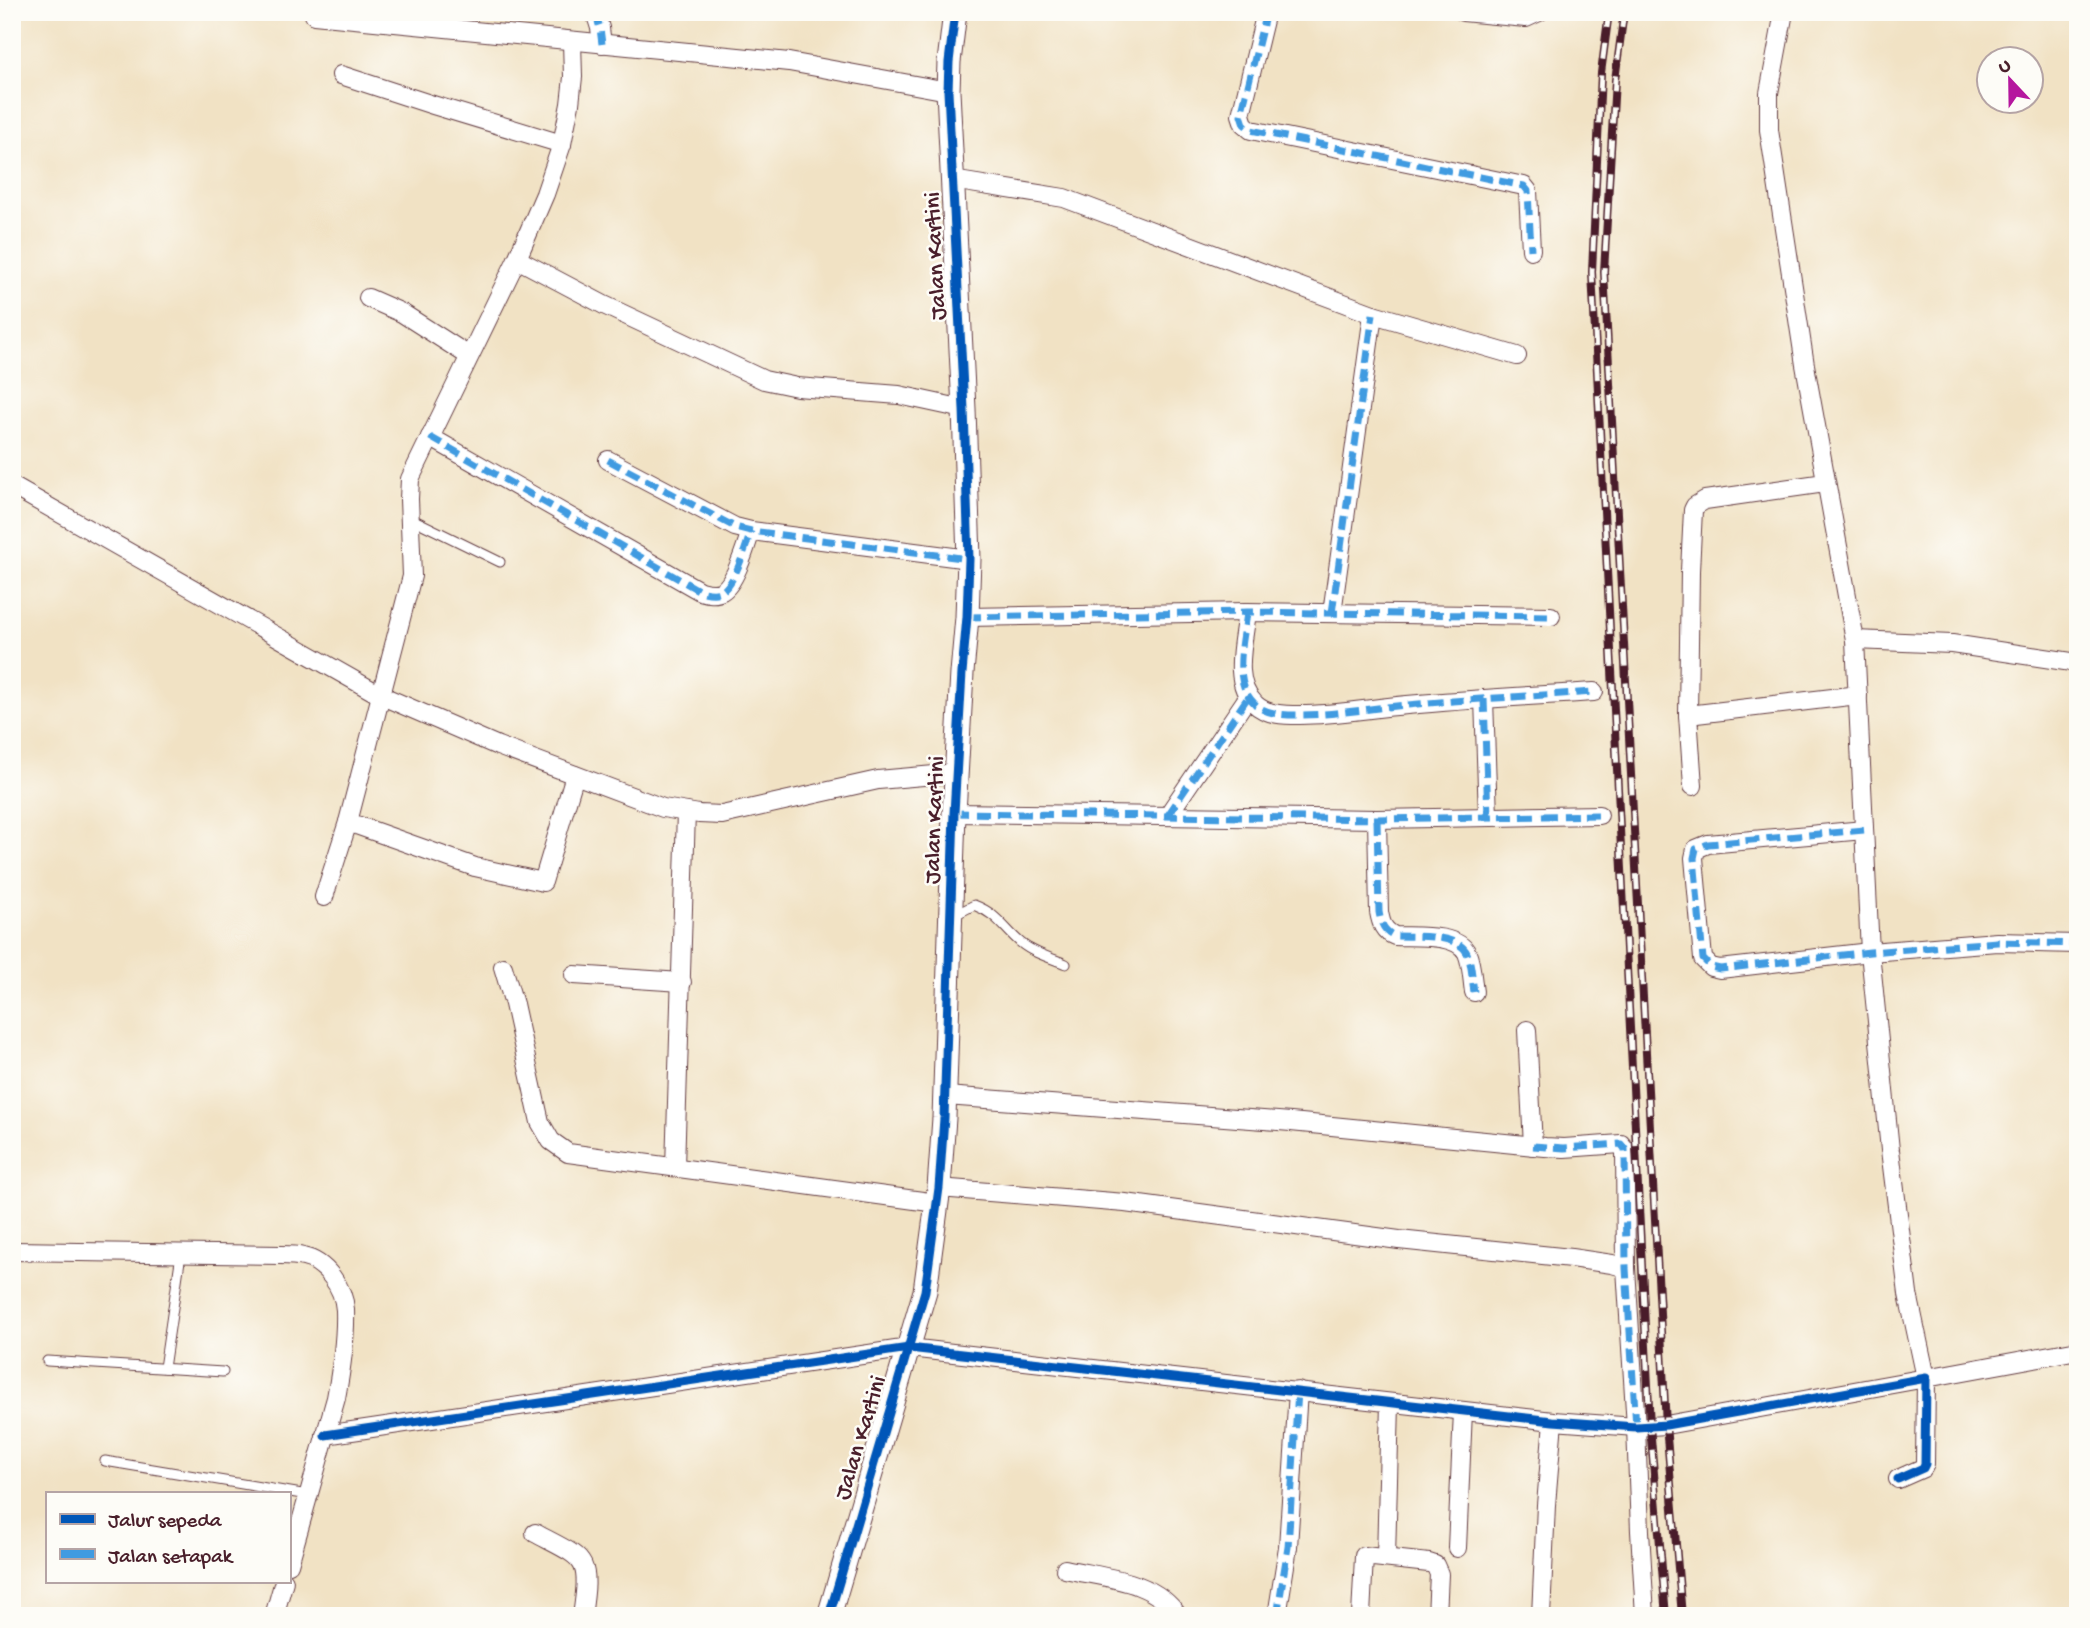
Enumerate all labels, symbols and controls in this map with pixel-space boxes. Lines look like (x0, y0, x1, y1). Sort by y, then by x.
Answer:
north arrow (1974, 46, 2044, 116)
text: U (1996, 55, 2014, 80)
street label: Jalan Kartini (919, 191, 955, 321)
street label: Jalan Kartini (919, 755, 953, 885)
street label: Jalan Kartini (829, 1372, 895, 1504)
legend (46, 1492, 290, 1582)
text: Jalur sepeda (108, 1510, 223, 1535)
text: Jalan setapak (108, 1546, 235, 1571)

